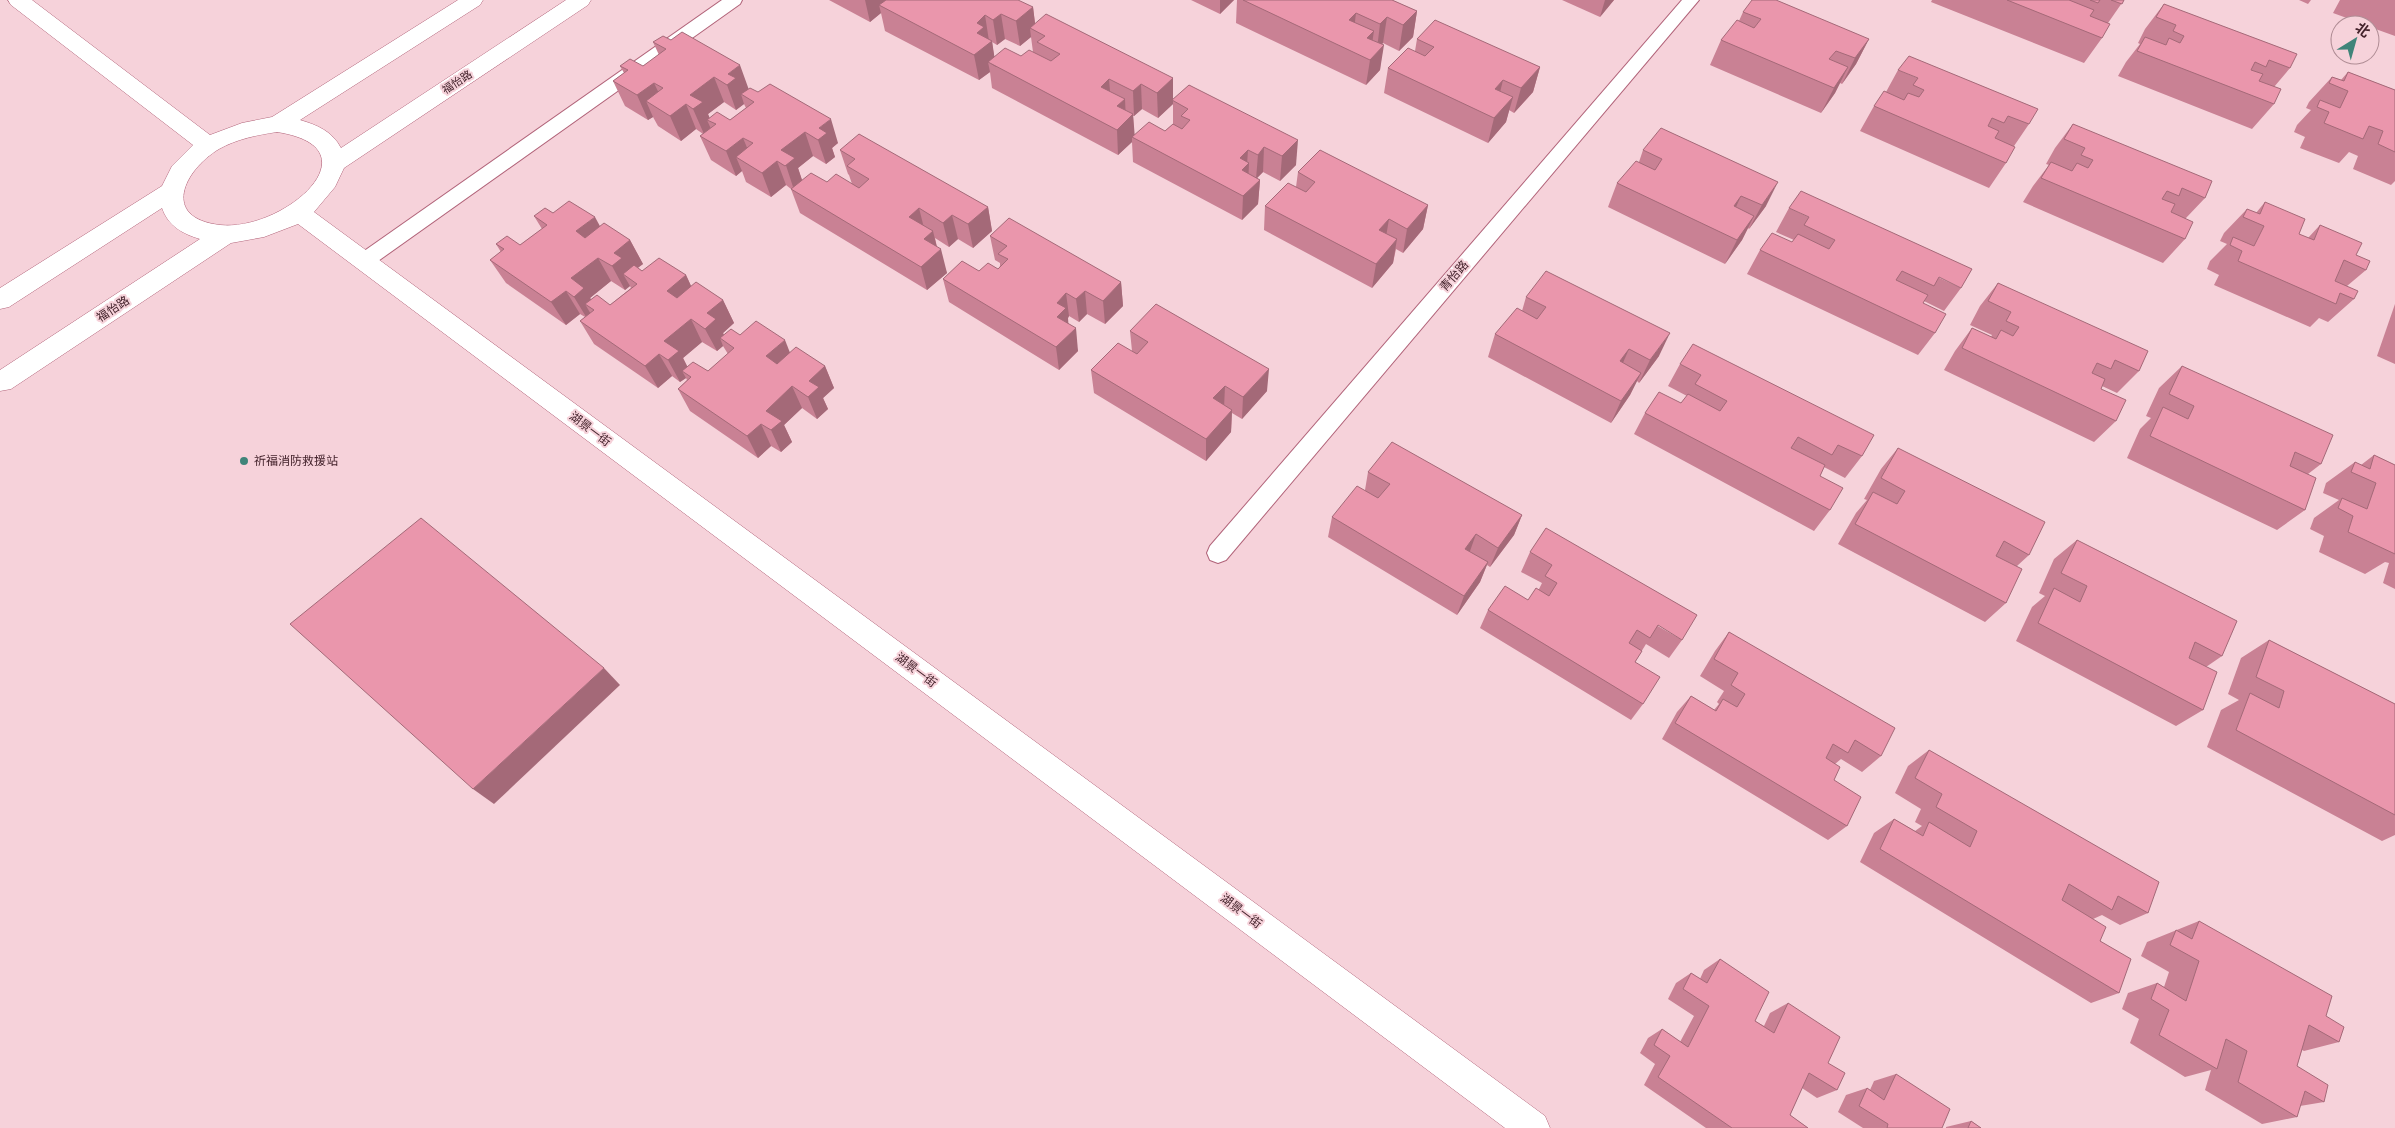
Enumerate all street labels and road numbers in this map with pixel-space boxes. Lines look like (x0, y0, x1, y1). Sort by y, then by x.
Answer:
street label: 福怡路 (440, 68, 474, 96)
street label: 青怡路 (1437, 258, 1471, 294)
street label: 福怡路 (94, 293, 132, 325)
street label: 湖景一街 (567, 409, 613, 449)
street label: 湖景一街 (893, 650, 939, 690)
street label: 湖景一街 (1218, 891, 1264, 931)

